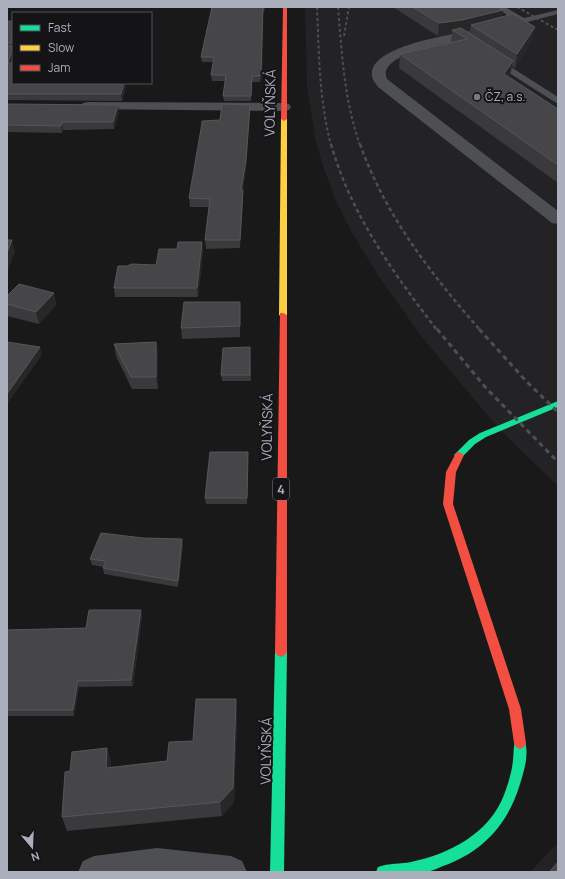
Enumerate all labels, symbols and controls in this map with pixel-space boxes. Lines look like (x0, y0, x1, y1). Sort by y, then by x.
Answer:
legend (12, 12, 152, 84)
text: Fast (48, 19, 72, 36)
text: Slow (48, 39, 74, 56)
text: Jam (48, 59, 70, 76)
street label: VOLYŇSKÁ (259, 69, 280, 137)
place label: ČZ, a.s. (485, 88, 526, 105)
marker: ČZ, a.s. (472, 92, 482, 102)
street label: VOLYŇSKÁ (256, 393, 277, 461)
road number: 4 (273, 478, 289, 500)
street label: VOLYŇSKÁ (255, 717, 276, 785)
north arrow (12, 827, 52, 867)
text: N (29, 849, 42, 865)

